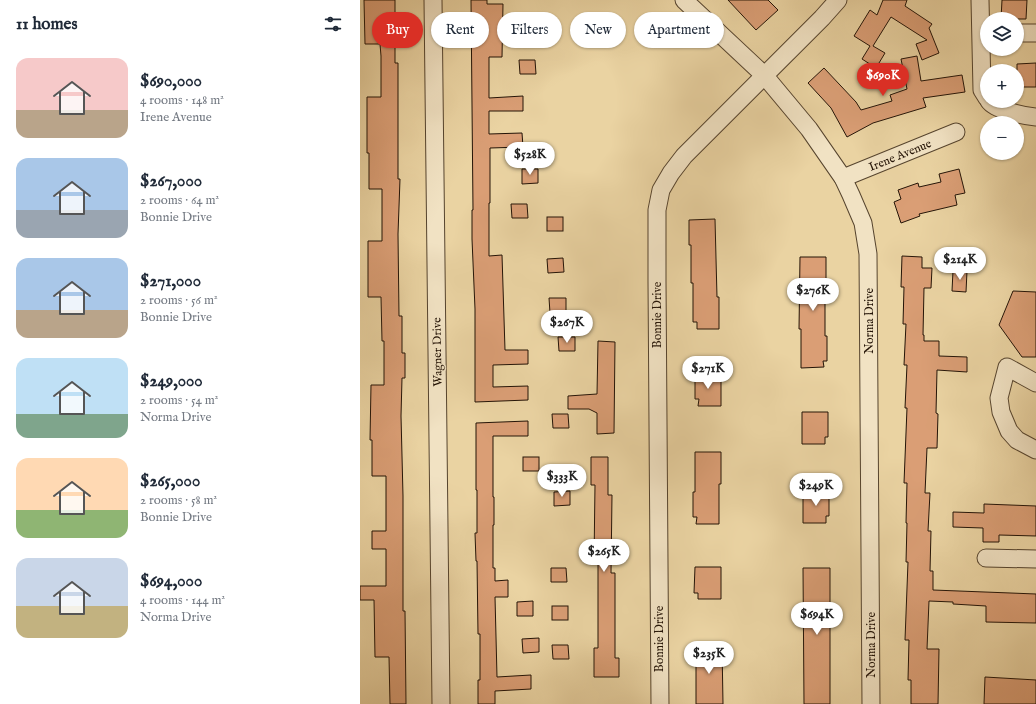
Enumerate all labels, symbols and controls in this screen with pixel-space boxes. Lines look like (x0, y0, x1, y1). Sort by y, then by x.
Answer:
chip: Buy (372, 12, 423, 48)
chip: Rent (431, 12, 489, 48)
chip: Filters (497, 12, 562, 48)
chip: New (570, 12, 626, 48)
chip: Apartment (634, 12, 724, 48)
map controls (980, 12, 1024, 160)
button: layers (980, 12, 1024, 56)
icon: filters (322, 13, 344, 35)
text: 11 homes (16, 14, 77, 35)
pin: $690K (855, 63, 911, 97)
button: + (980, 64, 1024, 108)
text: $690K (866, 67, 900, 84)
text: $690,000 (140, 71, 202, 92)
icon: home (48, 74, 96, 122)
text: 4 rooms · 148 m² (140, 92, 224, 109)
text: Irene Avenue (140, 109, 212, 126)
button: − (980, 116, 1024, 160)
street label: Irene Avenue (867, 136, 934, 175)
pin: $528K (502, 142, 558, 176)
text: $528K (514, 146, 546, 163)
text: $267,000 (140, 171, 202, 192)
icon: home (48, 174, 96, 222)
text: 2 rooms · 64 m² (140, 192, 219, 209)
text: Bonnie Drive (140, 209, 212, 226)
pin: $214K (932, 247, 988, 281)
text: $214K (943, 251, 977, 268)
text: $271,000 (140, 271, 201, 292)
icon: home (48, 274, 96, 322)
pin: $276K (785, 278, 841, 312)
street label: Bonnie Drive (650, 281, 665, 348)
text: $276K (796, 282, 830, 299)
street label: Norma Drive (862, 288, 877, 354)
text: 2 rooms · 56 m² (140, 292, 218, 309)
text: Bonnie Drive (140, 309, 212, 326)
pin: $267K (539, 310, 595, 344)
text: $267K (550, 314, 584, 331)
street label: Wagner Drive (429, 317, 446, 387)
pin: $271K (680, 356, 736, 390)
text: $271K (691, 360, 725, 377)
text: $249,000 (140, 371, 203, 392)
icon: home (48, 374, 96, 422)
text: 2 rooms · 54 m² (140, 392, 218, 409)
text: Norma Drive (140, 409, 211, 426)
pin: $333K (534, 464, 590, 498)
text: $333K (546, 468, 578, 485)
text: $265,000 (140, 471, 200, 492)
pin: $249K (788, 473, 844, 507)
icon: home (48, 474, 96, 522)
text: $249K (799, 477, 833, 494)
text: 2 rooms · 58 m² (140, 492, 217, 509)
text: Bonnie Drive (140, 509, 212, 526)
pin: $265K (576, 539, 632, 573)
text: $265K (588, 543, 620, 560)
text: $694,000 (140, 571, 202, 592)
icon: home (48, 574, 96, 622)
text: 4 rooms · 144 m² (140, 592, 225, 609)
pin: $694K (789, 602, 845, 636)
street label: Bonnie Drive (652, 605, 667, 672)
text: $694K (800, 606, 834, 623)
text: Norma Drive (140, 609, 211, 626)
street label: Norma Drive (864, 612, 879, 678)
pin: $235K (681, 641, 737, 675)
text: $235K (693, 645, 725, 662)

